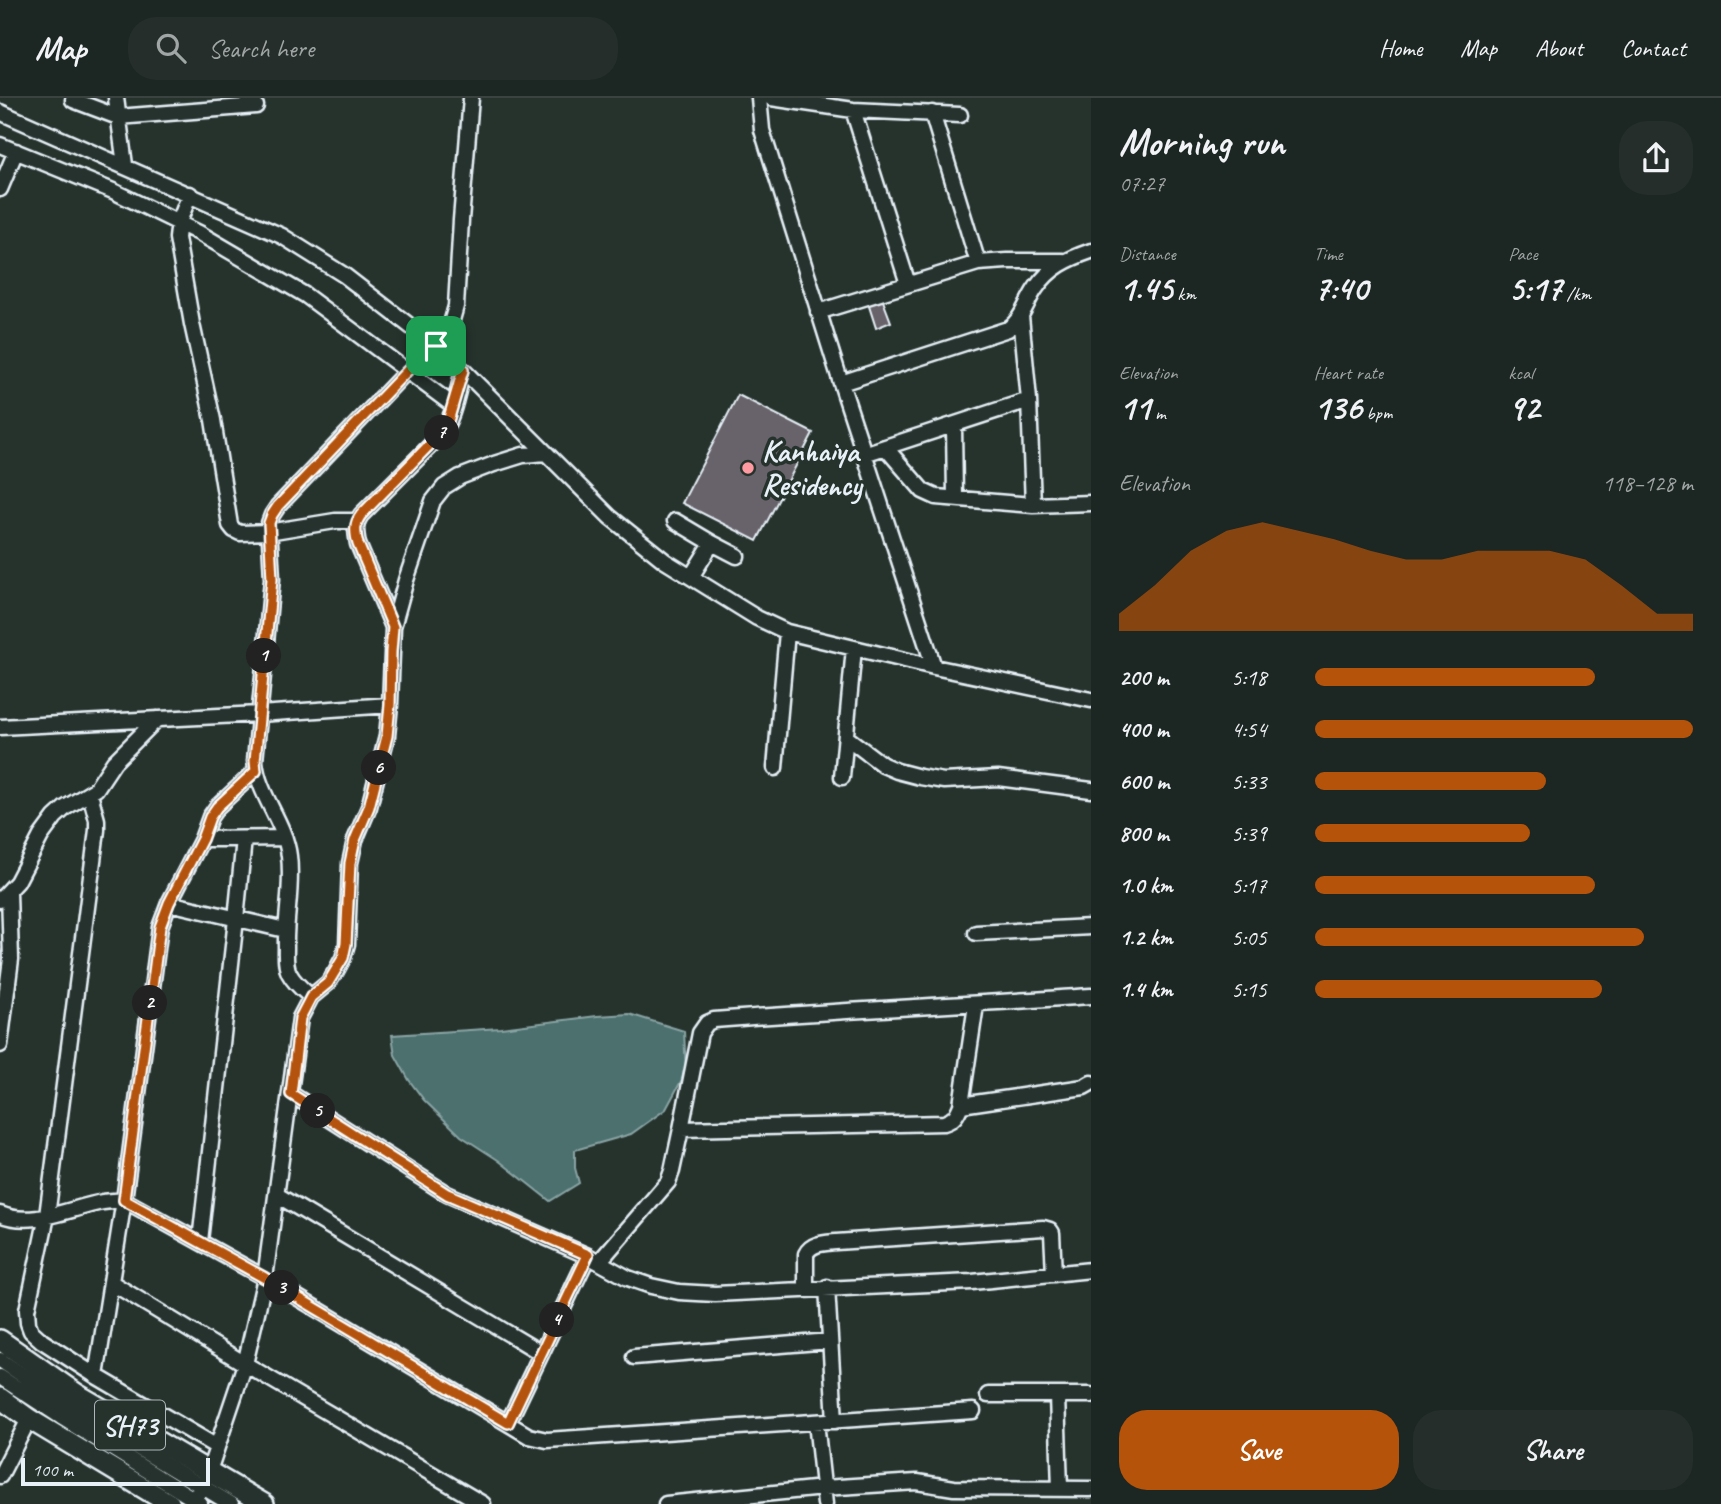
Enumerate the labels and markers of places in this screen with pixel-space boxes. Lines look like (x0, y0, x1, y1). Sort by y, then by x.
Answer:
pin (406, 316, 466, 376)
pin: 7 (424, 416, 460, 450)
place label: Kanhaiya Residency (762, 432, 864, 505)
marker: Kanhaiya Residency (740, 460, 756, 476)
pin: 1 (246, 638, 282, 674)
pin: 6 (362, 750, 396, 786)
pin: 2 (132, 986, 168, 1020)
pin: 5 (300, 1094, 336, 1128)
pin: 3 (264, 1270, 300, 1306)
pin: 4 (540, 1302, 574, 1338)

